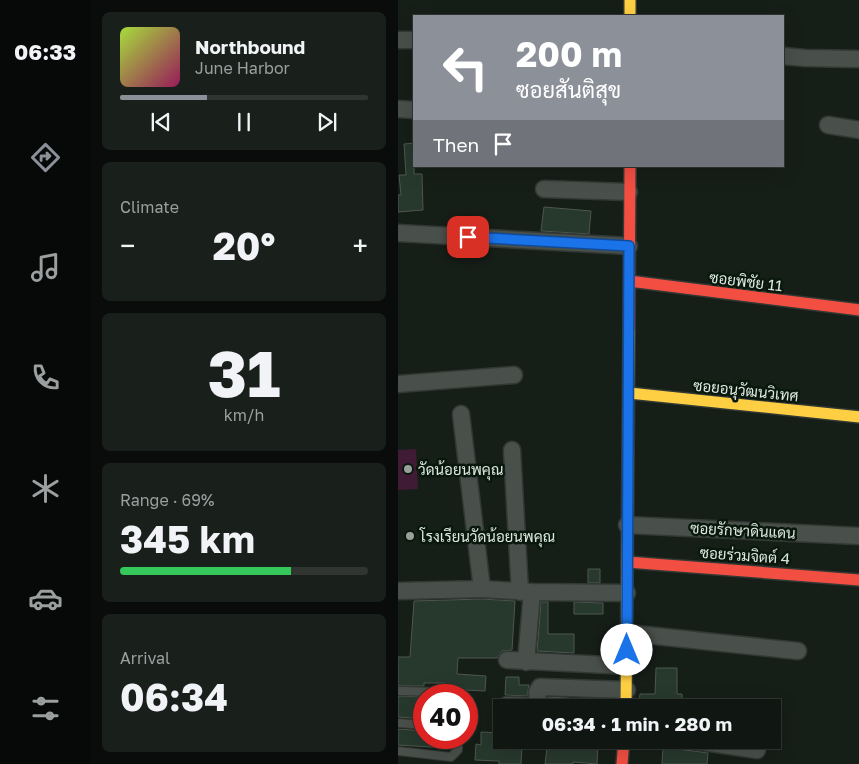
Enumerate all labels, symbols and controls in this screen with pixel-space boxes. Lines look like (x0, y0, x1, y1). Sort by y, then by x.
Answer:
text: 200 m (516, 33, 622, 75)
text: Northbound (195, 35, 305, 58)
icon: left (433, 35, 498, 100)
text: 06:33 (14, 38, 76, 65)
text: June Harbor (195, 58, 290, 78)
text: ซอยสันติสุข (516, 76, 621, 103)
icon: previous (147, 108, 175, 136)
icon: pause (230, 108, 258, 136)
icon: next (313, 108, 341, 136)
icon: arrive (489, 130, 517, 158)
text: Then (433, 133, 479, 156)
icon: directions (28, 140, 63, 175)
text: Climate (120, 197, 179, 217)
pin (447, 216, 489, 258)
text: 20° (213, 223, 275, 268)
icon: arrive (454, 223, 482, 251)
text: − (120, 229, 135, 262)
text: + (353, 229, 368, 262)
icon: music (28, 250, 63, 285)
street label: ซอยพิชัย 11 (708, 268, 784, 294)
text: 31 (207, 333, 281, 411)
icon: phone (28, 360, 63, 395)
street label: ซอยอนุวัฒนวิเทศ (692, 376, 800, 407)
text: km/h (224, 405, 264, 425)
place label: วัดน้อยนพคุณ (418, 460, 503, 481)
marker: วัดน้อยนพคุณ (402, 463, 414, 475)
icon: climate (28, 471, 63, 506)
text: Range · 69% (120, 490, 214, 510)
text: 345 km (120, 516, 255, 561)
street label: ซอยรักษาดินแดน (690, 518, 796, 542)
place label: โรงเรียนวัดน้อยนพคุณ (419, 527, 555, 548)
marker: โรงเรียนวัดน้อยนพคุณ (404, 530, 416, 542)
street label: ซอยร่วมจิตต์ 4 (699, 543, 791, 567)
icon: car (28, 581, 63, 616)
position arrow (600, 623, 652, 675)
text: Arrival (120, 648, 170, 668)
text: 06:34 (120, 674, 228, 719)
speed limit sign: 40 (413, 684, 478, 749)
icon: filters (28, 691, 63, 726)
text: 06:34 · 1 min · 280 m (542, 712, 732, 735)

